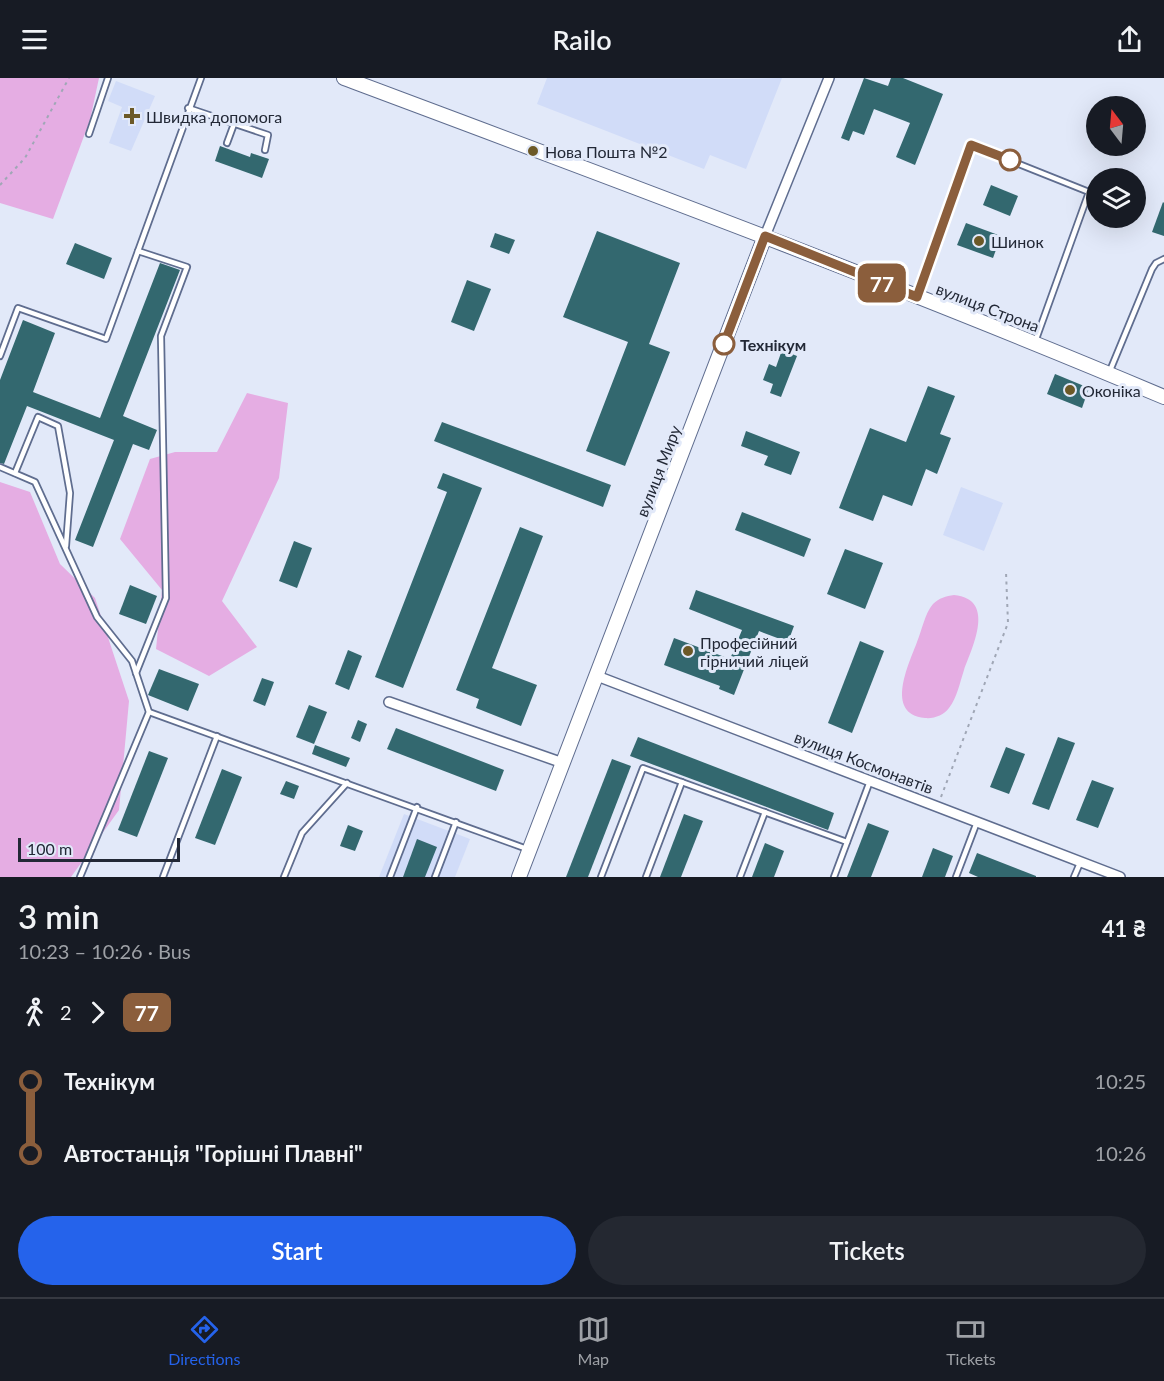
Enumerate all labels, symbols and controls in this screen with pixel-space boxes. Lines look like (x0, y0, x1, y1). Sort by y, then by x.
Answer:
icon: menu (18, 23, 51, 56)
text: Railo (552, 23, 612, 56)
icon: share (1113, 23, 1146, 56)
north arrow (1086, 96, 1146, 156)
map controls (1086, 96, 1146, 228)
marker: Швидка допомога (123, 107, 141, 125)
place label: Швидка допомога (146, 107, 282, 126)
place label: Нова Пошта №2 (545, 142, 668, 161)
marker: Нова Пошта №2 (526, 144, 540, 158)
unlabelled marker (999, 149, 1021, 171)
button: layers (1086, 168, 1146, 228)
place label: Шинок (991, 232, 1044, 251)
marker: Шинок (972, 234, 986, 248)
line badge: 77 (855, 264, 909, 302)
text: 77 (870, 271, 894, 296)
street label: вулиця Строна (934, 279, 1042, 335)
marker: Технікум (713, 333, 735, 355)
place label: Технікум (740, 335, 806, 354)
place label: Оконіка (1082, 381, 1141, 400)
marker: Оконіка (1063, 383, 1077, 397)
street label: вулиця Миру (632, 422, 684, 519)
place label: Професійний гірничий ліцей (700, 633, 809, 670)
marker: Професійний гірничий ліцей (681, 644, 695, 658)
street label: вулиця Космонавтів (792, 727, 936, 797)
scale bar (18, 835, 180, 862)
text: 100 m (27, 839, 72, 858)
text: 3 min (18, 896, 99, 936)
text: 41 ₴ (1102, 915, 1146, 942)
text: 10:23 – 10:26 · Bus (18, 939, 191, 963)
icon: walk (18, 996, 51, 1029)
icon: forward (81, 996, 114, 1029)
text: 2 (60, 1000, 72, 1024)
text: 77 (135, 1000, 159, 1025)
text: Технікум (64, 1068, 155, 1095)
text: 10:25 (1095, 1069, 1146, 1093)
text: Автостанція "Горішні Плавні" (64, 1140, 363, 1167)
text: 10:26 (1095, 1141, 1146, 1165)
button: Start (18, 1216, 576, 1285)
button: Tickets (588, 1216, 1146, 1285)
tab: Directions (168, 1313, 240, 1368)
tab: Map (577, 1313, 610, 1368)
tab: Tickets (946, 1313, 996, 1368)

